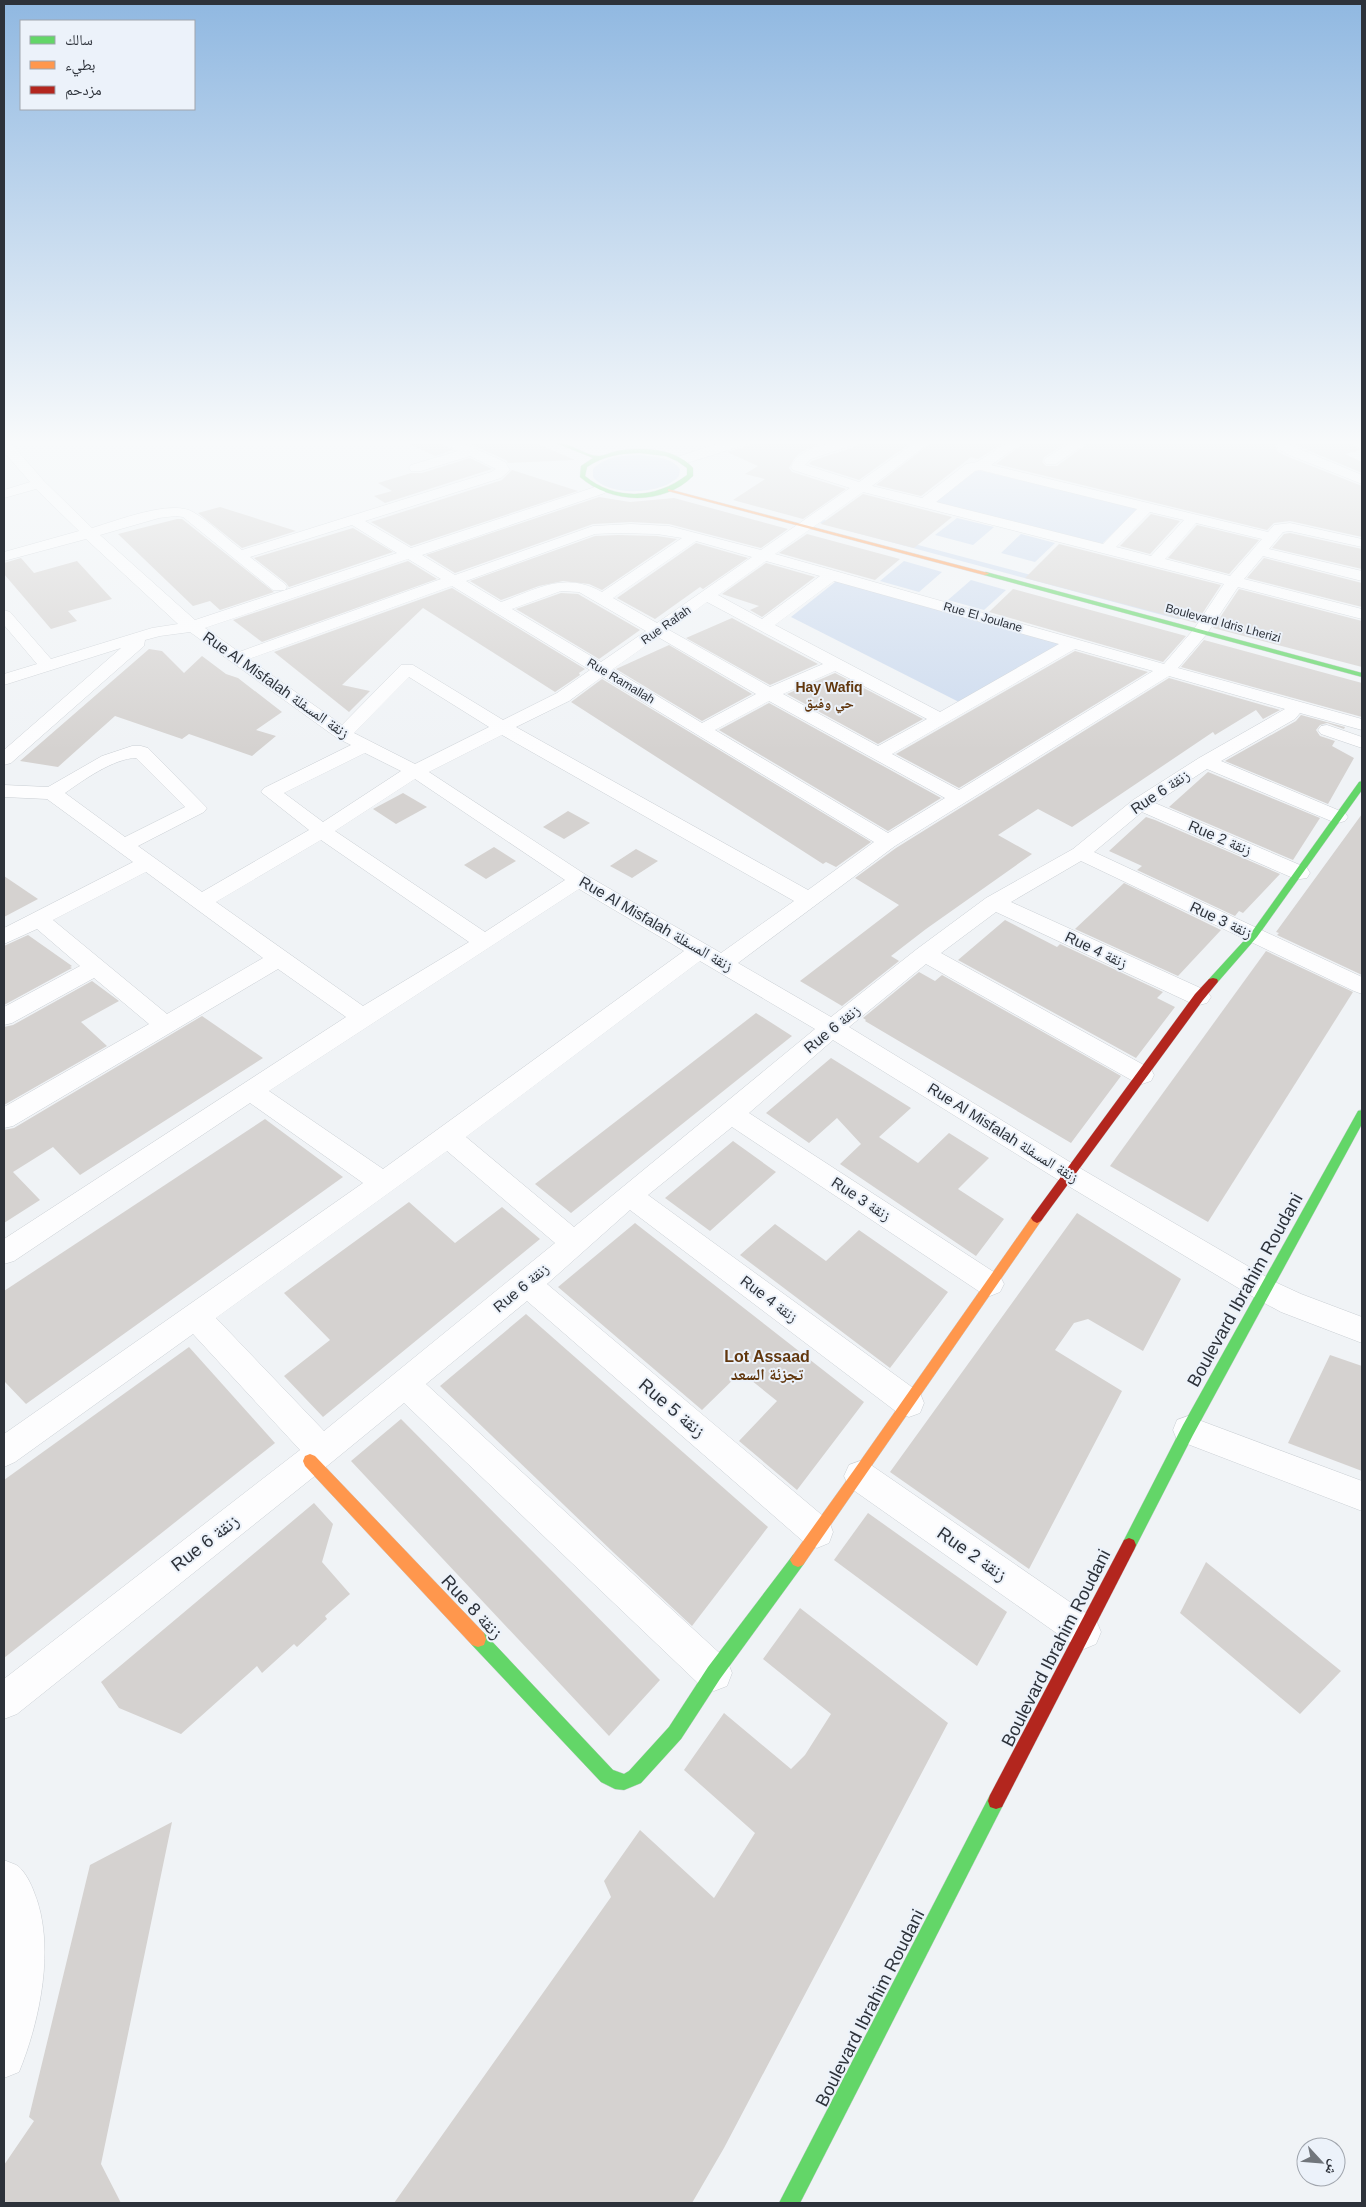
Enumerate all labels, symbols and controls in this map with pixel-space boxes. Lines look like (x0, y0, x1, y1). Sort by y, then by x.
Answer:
legend (20, 20, 195, 110)
text: سالك (65, 31, 93, 48)
text: بطيء (65, 56, 95, 77)
text: مزدحم (65, 81, 102, 100)
street label: Rue El Joulane (942, 599, 1024, 635)
street label: Boulevard Idris Lherizi (1164, 601, 1282, 645)
street label: Rue Rafah (638, 603, 694, 647)
street label: Rue Al Misfalah زنقة المسفلة (199, 628, 353, 742)
street label: Rue Ramallah (585, 655, 657, 707)
district label: Hay Wafiq حي وفيق (795, 679, 863, 714)
street label: Rue 6 زنقة (1127, 766, 1193, 818)
street label: Rue 2 زنقة (1186, 817, 1254, 859)
street label: Rue Al Misfalah زنقة المسفلة (576, 873, 736, 975)
street label: Rue 3 زنقة (1187, 898, 1255, 942)
street label: Rue 4 زنقة (1062, 928, 1130, 972)
street label: Rue 6 زنقة (800, 1001, 864, 1057)
street label: Rue Al Misfalah زنقة المسفلة (924, 1079, 1082, 1187)
street label: Rue 3 زنقة (828, 1173, 894, 1225)
street label: Boulevard Ibrahim Roudani (1183, 1190, 1307, 1390)
street label: Rue 6 زنقة (490, 1260, 552, 1316)
street label: Rue 4 زنقة (737, 1272, 801, 1326)
district label: Lot Assaad تجزئة السعد (724, 1348, 810, 1383)
street label: Rue 5 زنقة (635, 1375, 709, 1441)
street label: Rue 6 زنقة (167, 1510, 243, 1576)
street label: Rue 2 زنقة (933, 1523, 1011, 1585)
street label: Boulevard Ibrahim Roudani (998, 1546, 1114, 1750)
street label: Rue 8 زنقة (437, 1571, 507, 1643)
street label: Boulevard Ibrahim Roudani (812, 1906, 928, 2110)
north arrow (1296, 2137, 1346, 2187)
text: ش (1321, 2157, 1343, 2178)

